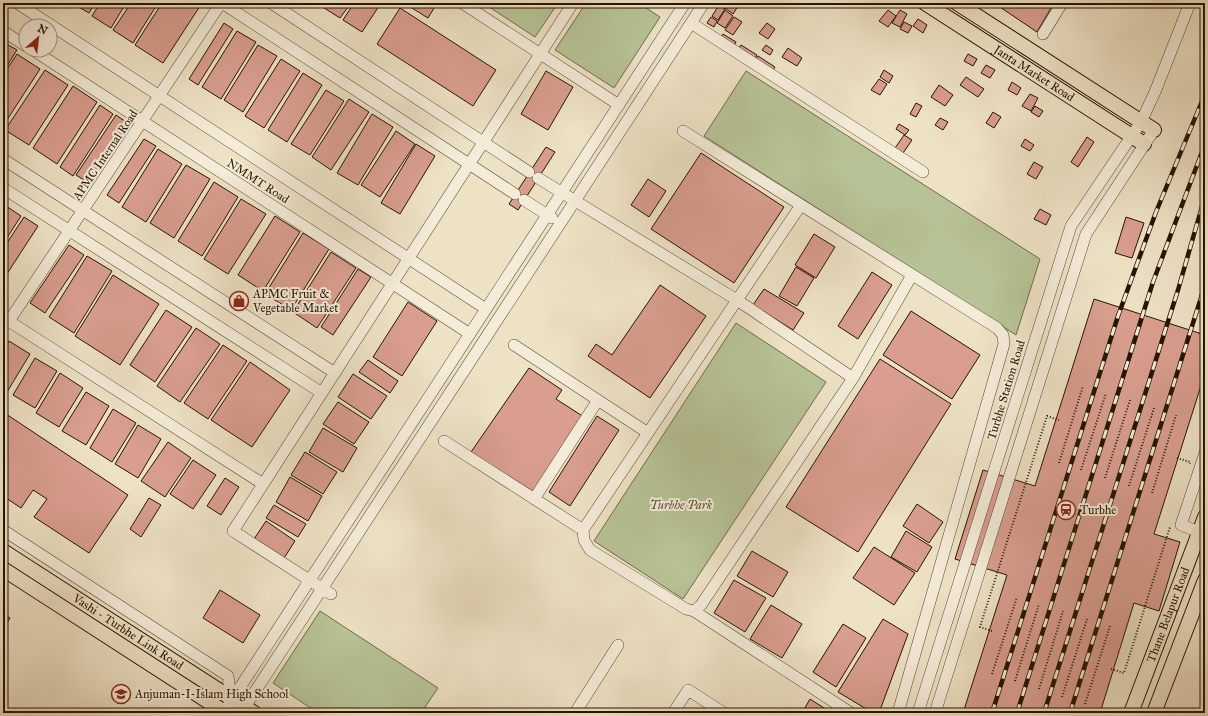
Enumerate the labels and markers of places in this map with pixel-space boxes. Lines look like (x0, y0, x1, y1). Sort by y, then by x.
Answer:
place label: APMC Fruit & Vegetable Market (252, 287, 339, 316)
shop icon: APMC Fruit & Vegetable Market (228, 290, 250, 312)
station icon: Turbhe (1055, 499, 1077, 521)
place label: Turbhe (1080, 503, 1116, 517)
school or university icon: Anjuman-I-Islam High School (110, 683, 132, 705)
place label: Anjuman-I-Islam High School (134, 687, 289, 702)

